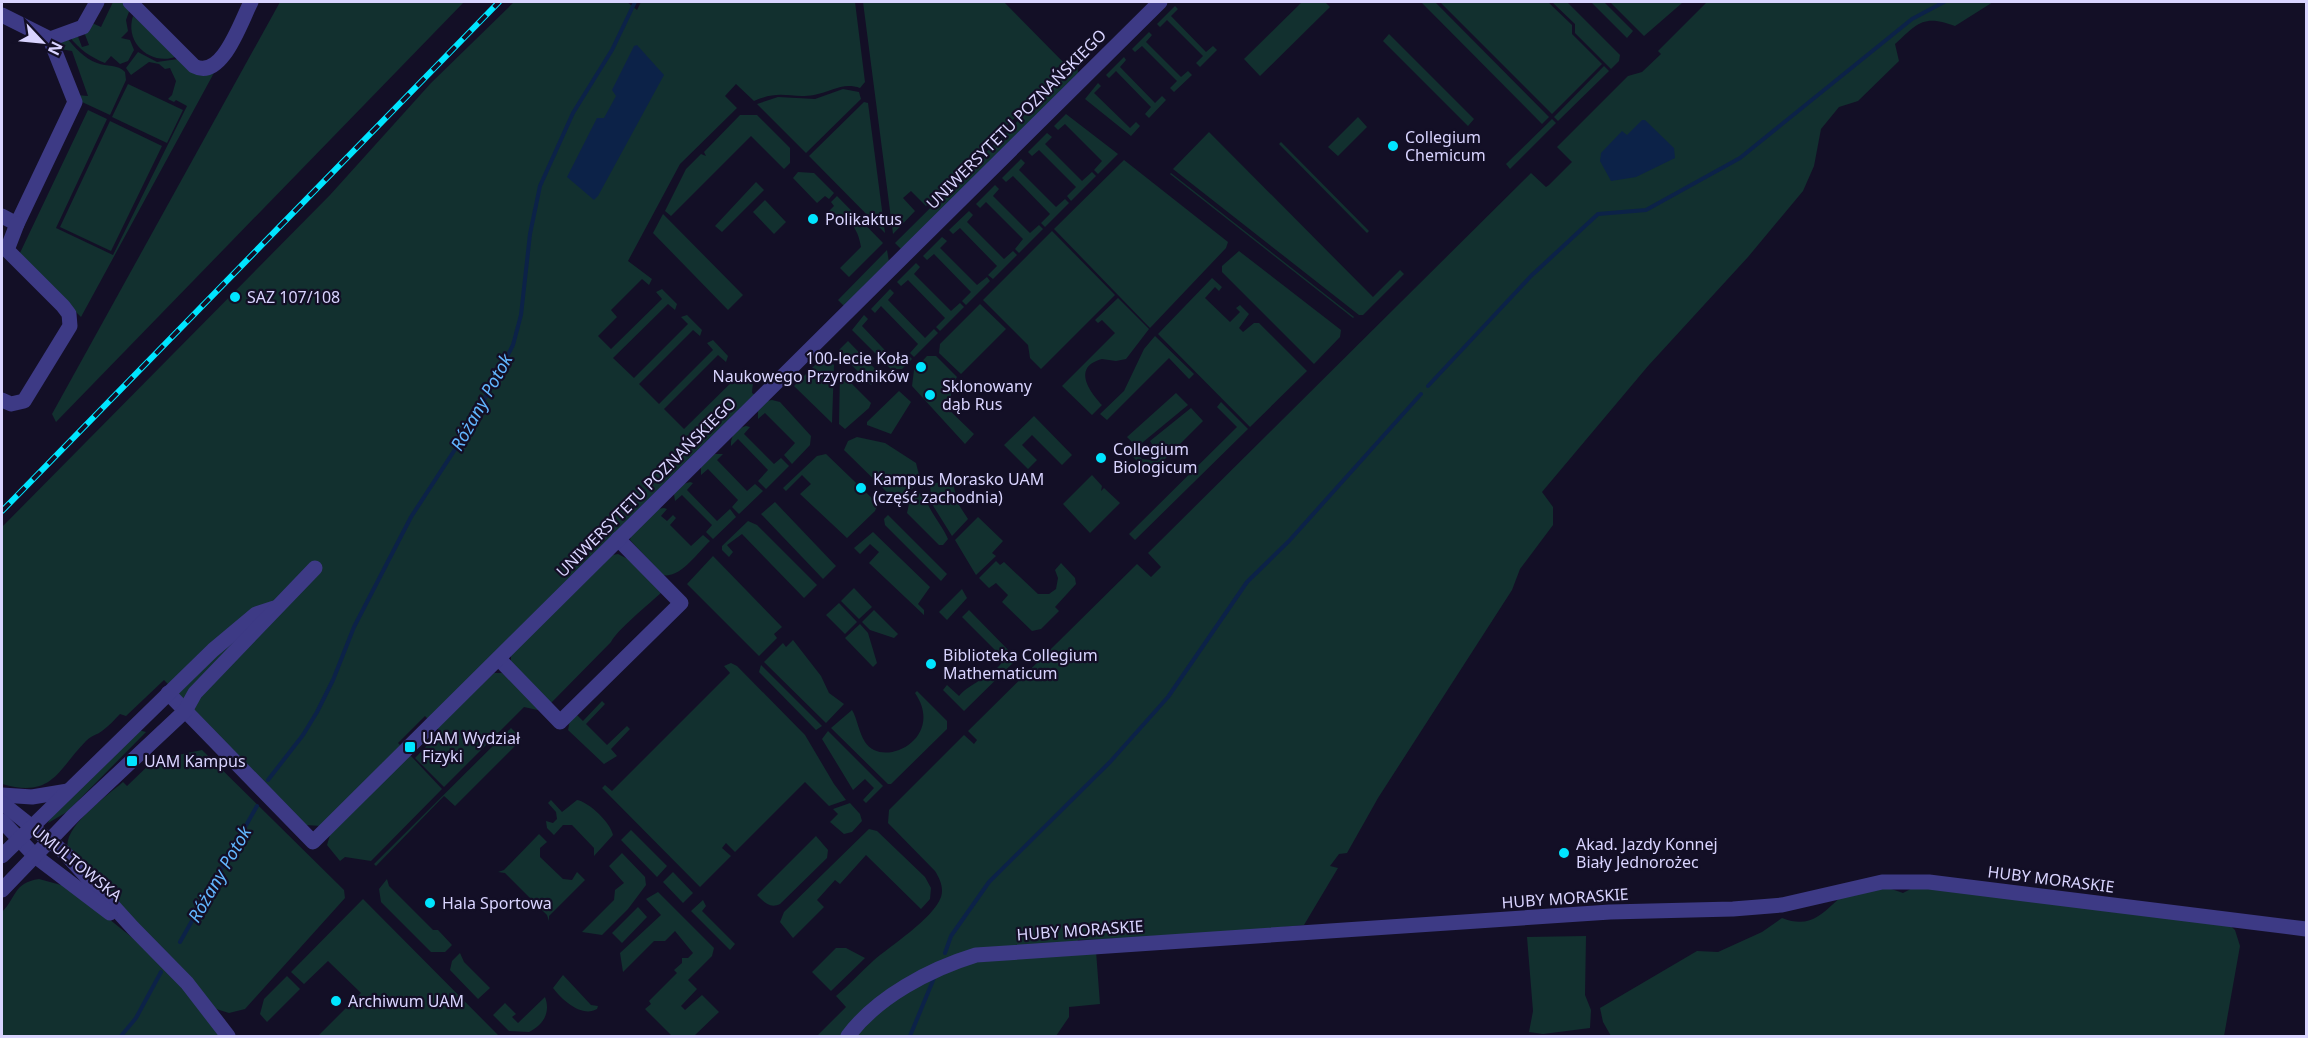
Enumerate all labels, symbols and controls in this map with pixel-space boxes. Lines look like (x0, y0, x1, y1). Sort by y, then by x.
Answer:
north arrow (12, 12, 72, 72)
street label: UNIWERSYTETU POZNAŃSKIEGO (921, 24, 1111, 214)
text: N (43, 38, 68, 59)
place label: Collegium Chemicum (1405, 126, 1486, 166)
marker: Collegium Chemicum (1386, 139, 1400, 153)
place label: Polikaktus (825, 208, 902, 230)
marker: Polikaktus (806, 212, 820, 226)
place label: SAZ 107/108 (247, 286, 340, 308)
marker: SAZ 107/108 (228, 290, 242, 304)
place label: 100-lecie Koła Naukowego Przyrodników (713, 347, 909, 387)
water label: Różany Potok (444, 348, 518, 455)
marker: 100-lecie Koła Naukowego Przyrodników (914, 360, 928, 374)
place label: Sklonowany dąb Rus (942, 375, 1033, 415)
marker: Sklonowany dąb Rus (923, 388, 937, 402)
street label: UNIWERSYTETU POZNAŃSKIEGO (551, 392, 741, 582)
place label: Collegium Biologicum (1113, 438, 1198, 478)
marker: Collegium Biologicum (1094, 451, 1108, 465)
place label: Kampus Morasko UAM (część zachodnia) (873, 468, 1044, 508)
marker: Kampus Morasko UAM (część zachodnia) (854, 481, 868, 495)
place label: Biblioteka Collegium Mathematicum (943, 644, 1098, 684)
marker: Biblioteka Collegium Mathematicum (924, 657, 938, 671)
place label: UAM Wydział Fizyki (422, 727, 521, 767)
marker: UAM Wydział Fizyki (403, 740, 417, 754)
place label: UAM Kampus (144, 750, 246, 772)
marker: UAM Kampus (125, 754, 139, 768)
street label: UMULTOWSKA (27, 820, 128, 907)
water label: Różany Potok (182, 821, 257, 926)
place label: Akad. Jazdy Konnej Biały Jednorożec (1576, 833, 1718, 873)
marker: Akad. Jazdy Konnej Biały Jednorożec (1557, 846, 1571, 860)
street label: HUBY MORASKIE (1986, 860, 2116, 898)
street label: HUBY MORASKIE (1501, 883, 1629, 913)
place label: Hala Sportowa (442, 892, 552, 914)
marker: Hala Sportowa (423, 896, 437, 910)
street label: HUBY MORASKIE (1016, 915, 1144, 945)
place label: Archiwum UAM (348, 990, 464, 1012)
marker: Archiwum UAM (329, 994, 343, 1008)

